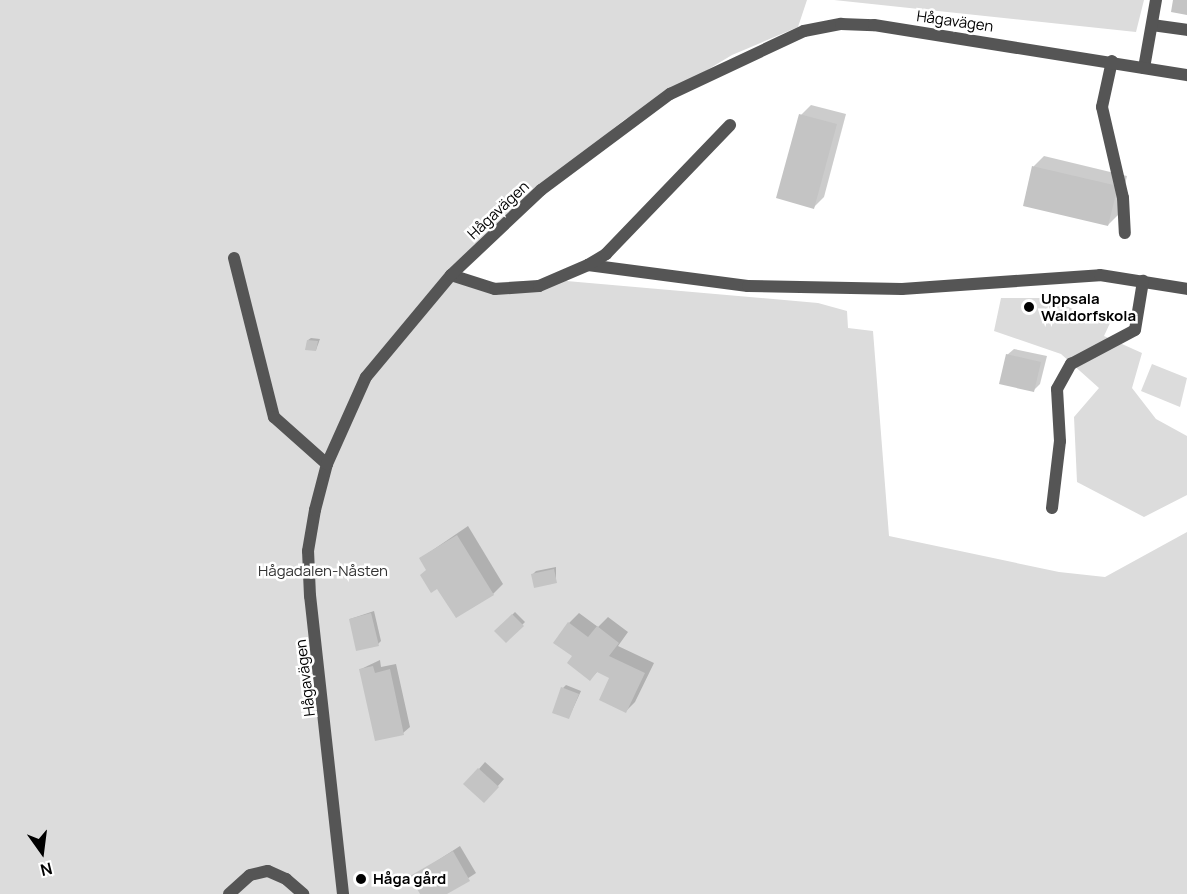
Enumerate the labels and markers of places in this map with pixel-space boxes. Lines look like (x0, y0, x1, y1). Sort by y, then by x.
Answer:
place label: Uppsala Waldorfskola (1041, 289, 1136, 324)
marker: Uppsala Waldorfskola (1022, 300, 1036, 314)
place label: Håga gård (373, 870, 446, 888)
marker: Håga gård (354, 872, 368, 886)

